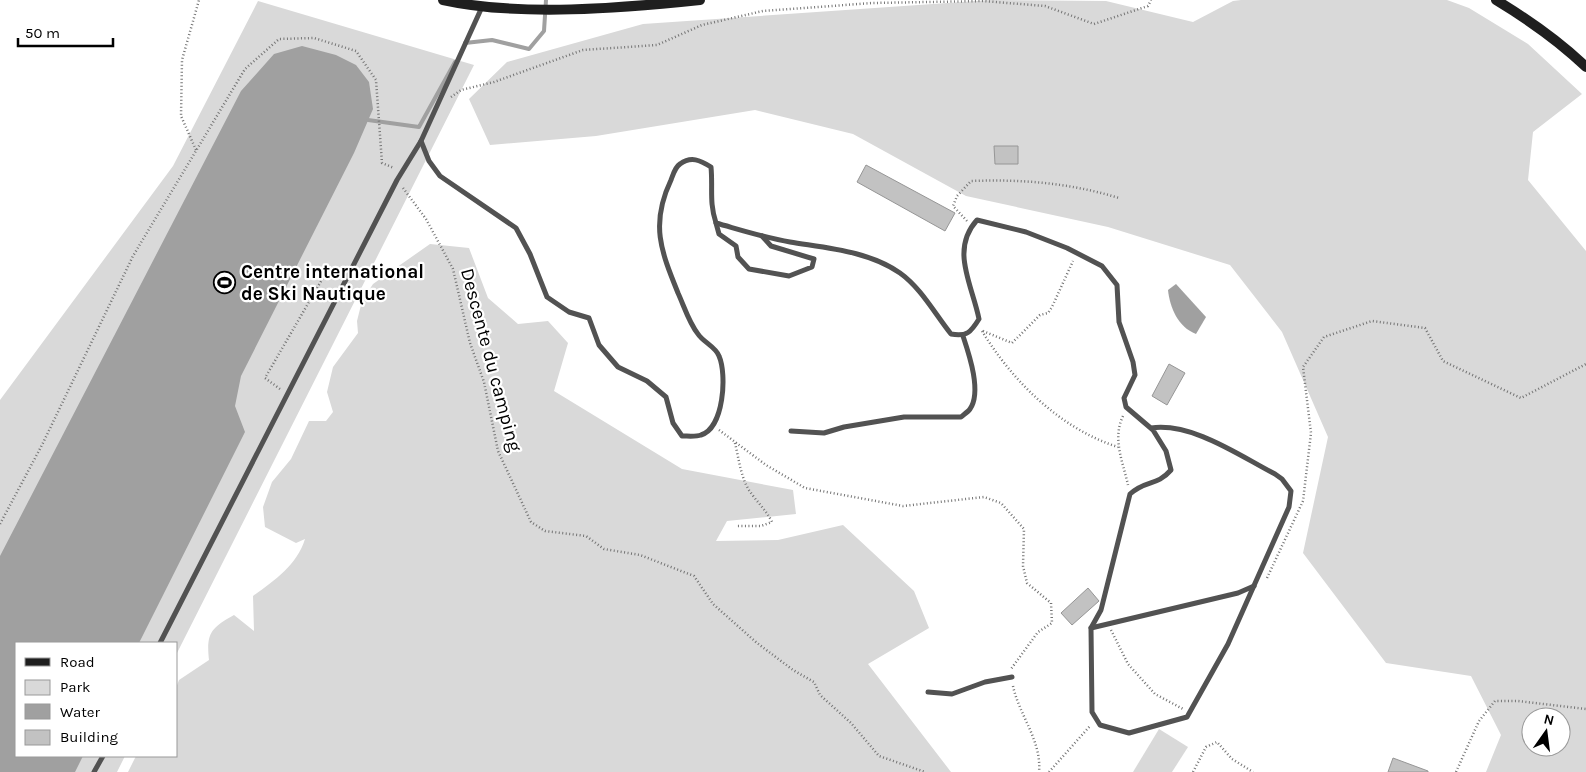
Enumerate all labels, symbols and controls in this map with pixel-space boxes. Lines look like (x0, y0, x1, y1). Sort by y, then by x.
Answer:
scale bar (18, 15, 112, 47)
text: 50 m (25, 24, 60, 42)
place label: Centre international de Ski Nautique (241, 261, 424, 305)
street label: Descente du camping (456, 266, 526, 454)
sports icon: Centre international de Ski Nautique (213, 271, 237, 295)
legend (15, 642, 178, 757)
text: Road (60, 653, 95, 671)
text: Park (60, 678, 90, 696)
text: Water (60, 703, 101, 721)
north arrow (1521, 707, 1571, 757)
text: N (1542, 710, 1556, 729)
text: Building (60, 728, 118, 746)

